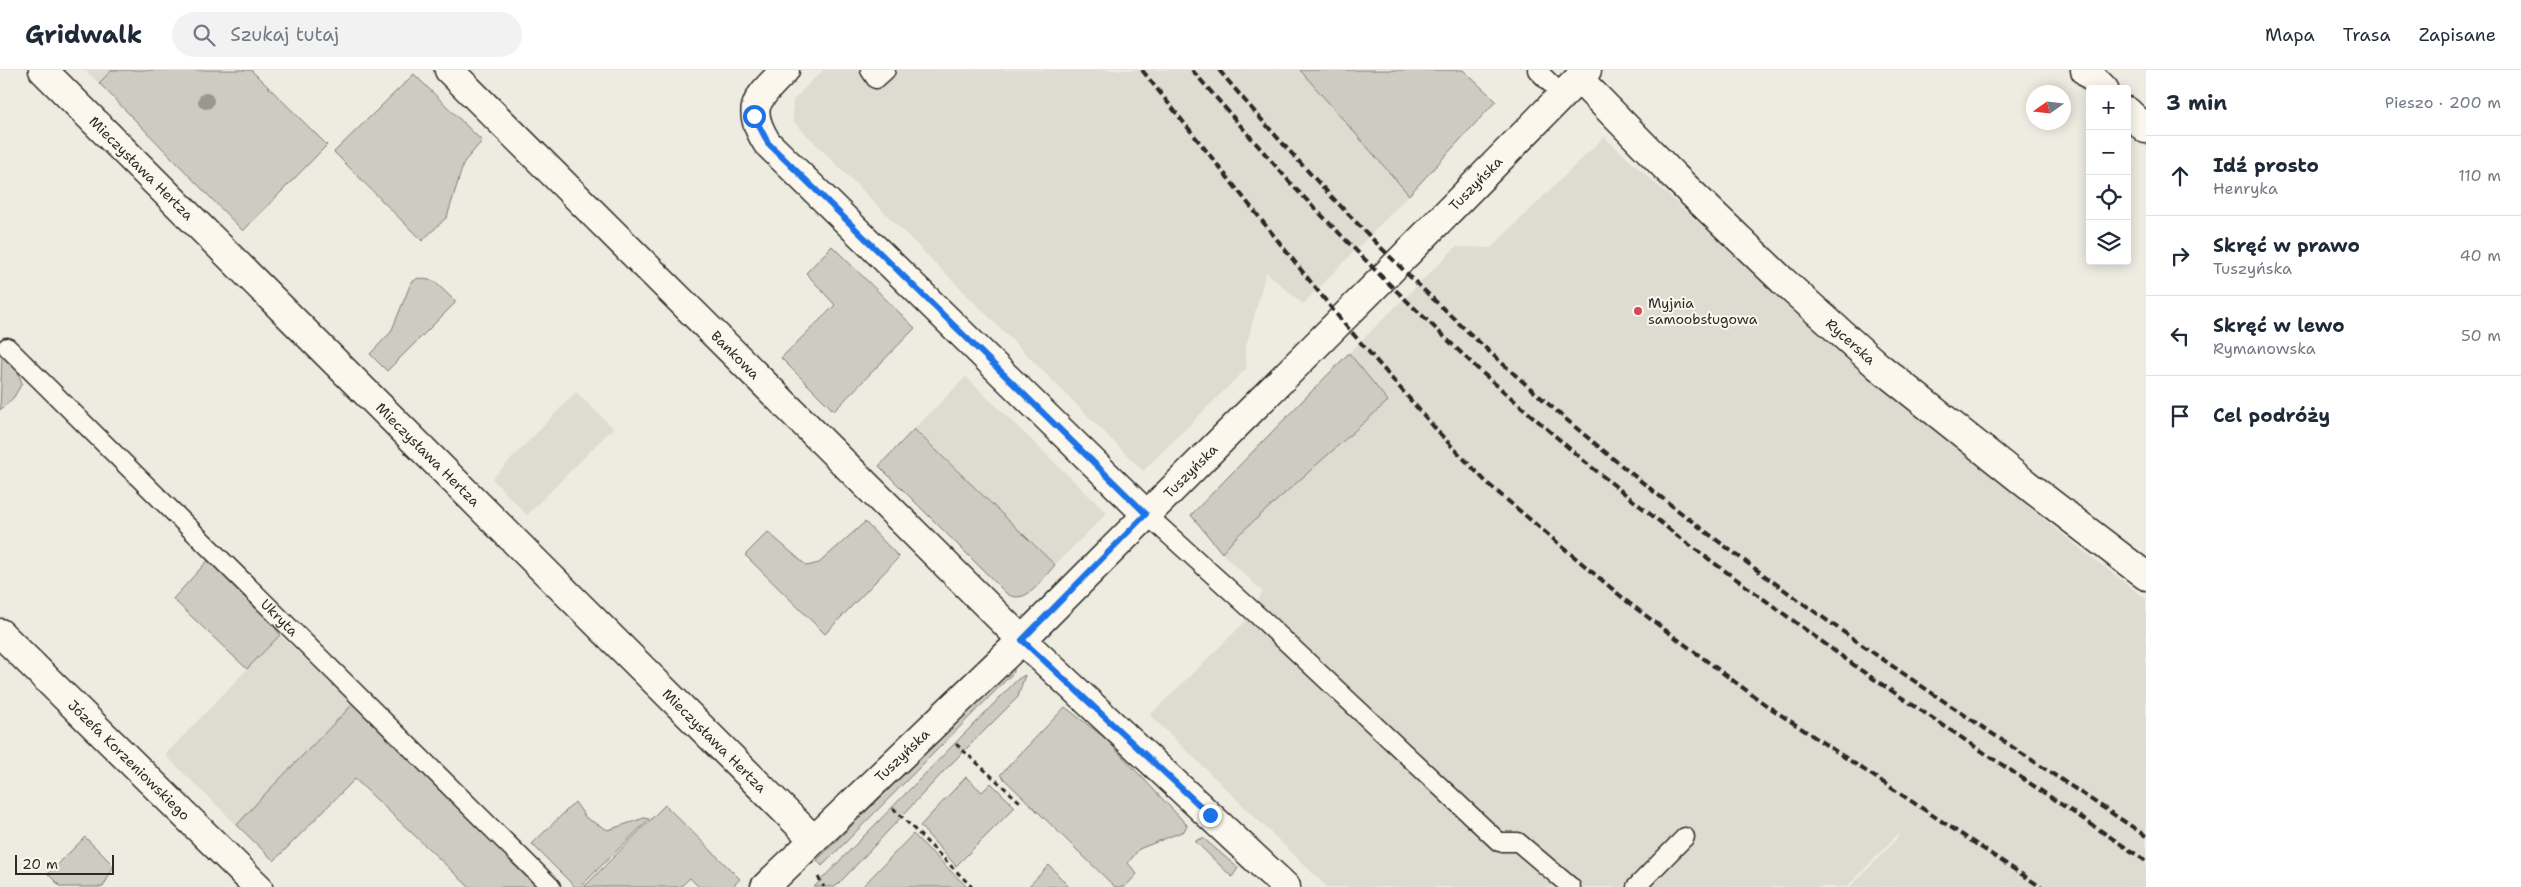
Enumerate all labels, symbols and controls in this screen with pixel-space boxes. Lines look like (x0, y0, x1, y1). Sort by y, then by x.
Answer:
search box (172, 12, 522, 57)
text: Gridwalk (25, 19, 142, 51)
icon: search (190, 21, 218, 49)
text: Szukaj tutaj (230, 22, 339, 47)
text: Mapa (2265, 23, 2315, 47)
text: Trasa (2343, 23, 2391, 47)
text: Zapisane (2419, 23, 2496, 47)
north arrow (2026, 85, 2071, 130)
map controls (2086, 85, 2131, 265)
button: + (2086, 85, 2131, 130)
text: 3 min (2166, 89, 2227, 117)
text: Pieszo · 200 m (2385, 92, 2501, 113)
route start (743, 105, 766, 128)
street label: Mieczysława Hertza (86, 112, 197, 224)
button: − (2086, 130, 2131, 175)
street label: Tuszyńska (1445, 152, 1507, 215)
text: Idź prosto (2213, 153, 2319, 178)
icon: ahead (2166, 162, 2194, 190)
text: 110 m (2458, 165, 2501, 186)
button: locate (2086, 175, 2131, 220)
text: Henryka (2213, 178, 2278, 199)
button: layers (2086, 220, 2131, 265)
text: Skręć w prawo (2213, 233, 2360, 258)
icon: right (2166, 242, 2194, 270)
text: 40 m (2459, 245, 2501, 266)
text: Tuszyńska (2213, 258, 2292, 279)
place label: Myjnia samoobsługowa (1648, 294, 1758, 328)
marker: Myjnia samoobsługowa (1632, 305, 1644, 317)
text: Skręć w lewo (2213, 313, 2345, 338)
street label: Rycerska (1822, 315, 1880, 369)
icon: left (2166, 322, 2194, 350)
text: 50 m (2461, 325, 2501, 346)
street label: Bankowa (707, 327, 764, 383)
text: Rymanowska (2213, 338, 2316, 359)
street label: Mieczysława Hertza (372, 399, 484, 510)
icon: arrive (2166, 402, 2194, 430)
text: Cel podróży (2213, 403, 2330, 428)
street label: Tuszyńska (1160, 440, 1221, 502)
street label: Ukryta (257, 595, 302, 640)
street label: Mieczysława Hertza (659, 685, 771, 797)
street label: Józefa Korzeniowskiego (64, 696, 194, 824)
street label: Tuszyńska (871, 725, 933, 786)
route end (1199, 804, 1222, 827)
scale bar (15, 852, 114, 875)
text: 20 m (22, 855, 58, 873)

